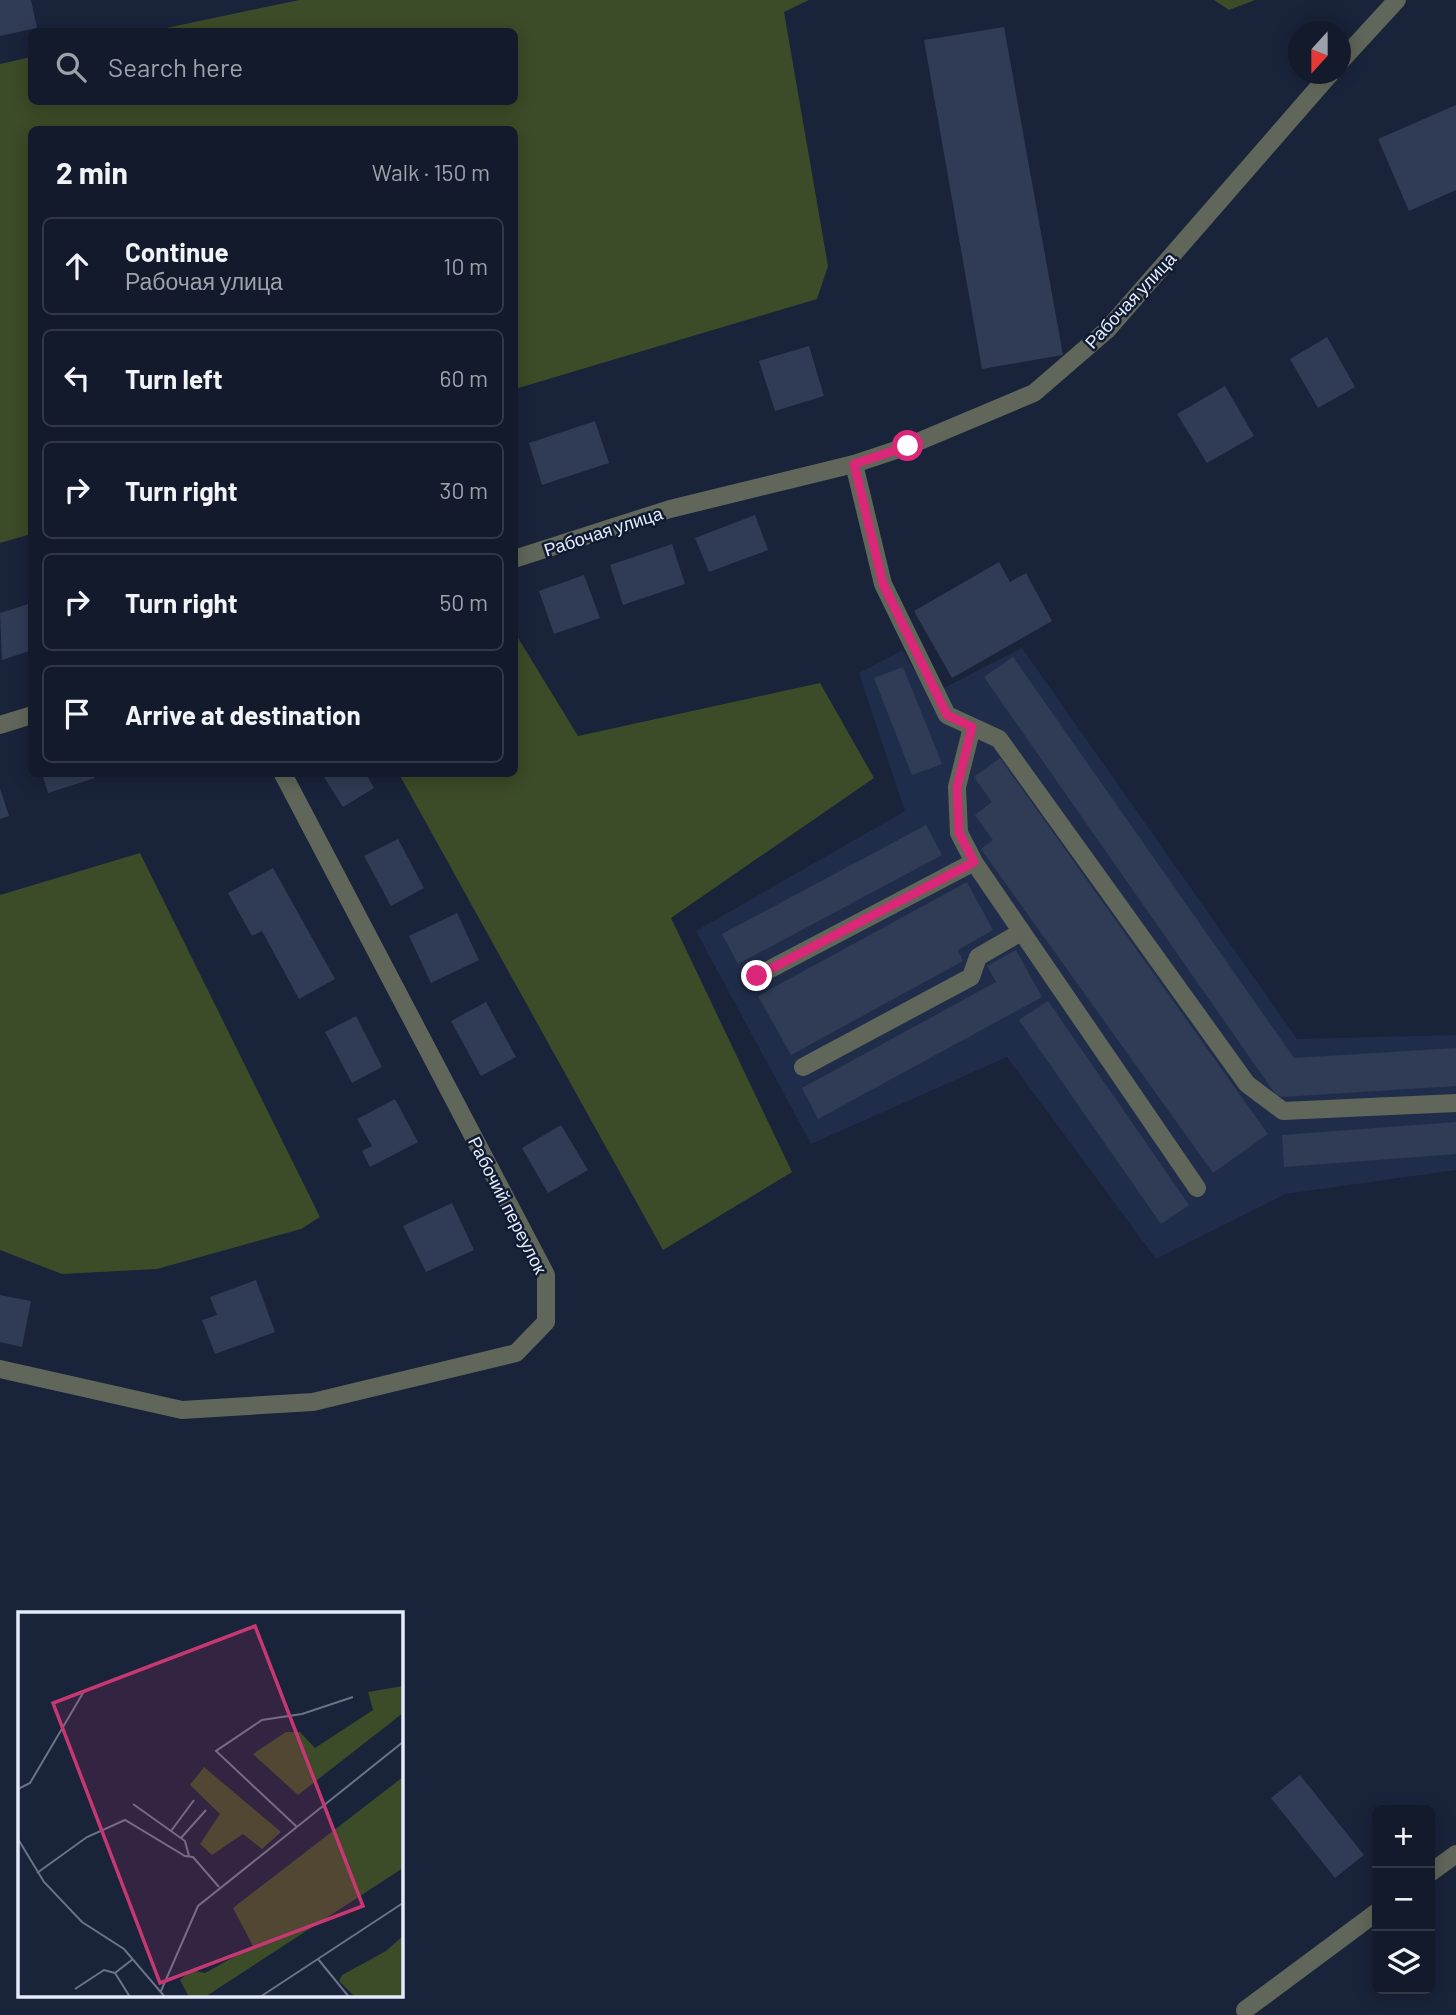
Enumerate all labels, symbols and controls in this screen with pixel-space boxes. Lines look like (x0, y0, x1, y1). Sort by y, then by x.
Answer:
north arrow (1288, 21, 1351, 84)
search box (28, 28, 518, 105)
icon: search (52, 48, 90, 86)
text: Search here (108, 51, 243, 82)
text: 2 min (56, 154, 128, 190)
text: Walk · 150 m (372, 158, 490, 186)
text: Continue (125, 236, 229, 267)
icon: ahead (58, 247, 96, 285)
street label: Рабочая улица (1080, 247, 1181, 353)
text: 10 m (443, 252, 488, 280)
text: Рабочая улица (125, 267, 283, 295)
icon: left (58, 359, 96, 397)
text: Turn left (125, 363, 223, 394)
text: 60 m (440, 364, 488, 392)
route start (892, 430, 923, 461)
icon: right (58, 471, 96, 509)
text: Turn right (125, 475, 238, 506)
text: 30 m (440, 476, 488, 504)
street label: Рабочая улица (541, 501, 666, 561)
icon: right (58, 583, 96, 621)
text: Turn right (125, 587, 238, 618)
text: 50 m (440, 588, 488, 616)
icon: arrive (58, 695, 96, 733)
text: Arrive at destination (125, 699, 361, 730)
route end (741, 960, 772, 991)
street label: Рабочий переулок (464, 1133, 552, 1277)
inset map (18, 1612, 402, 1997)
map controls (1372, 1805, 1435, 1994)
button: + (1372, 1805, 1435, 1868)
button: − (1372, 1868, 1435, 1931)
button: layers (1372, 1931, 1435, 1994)

